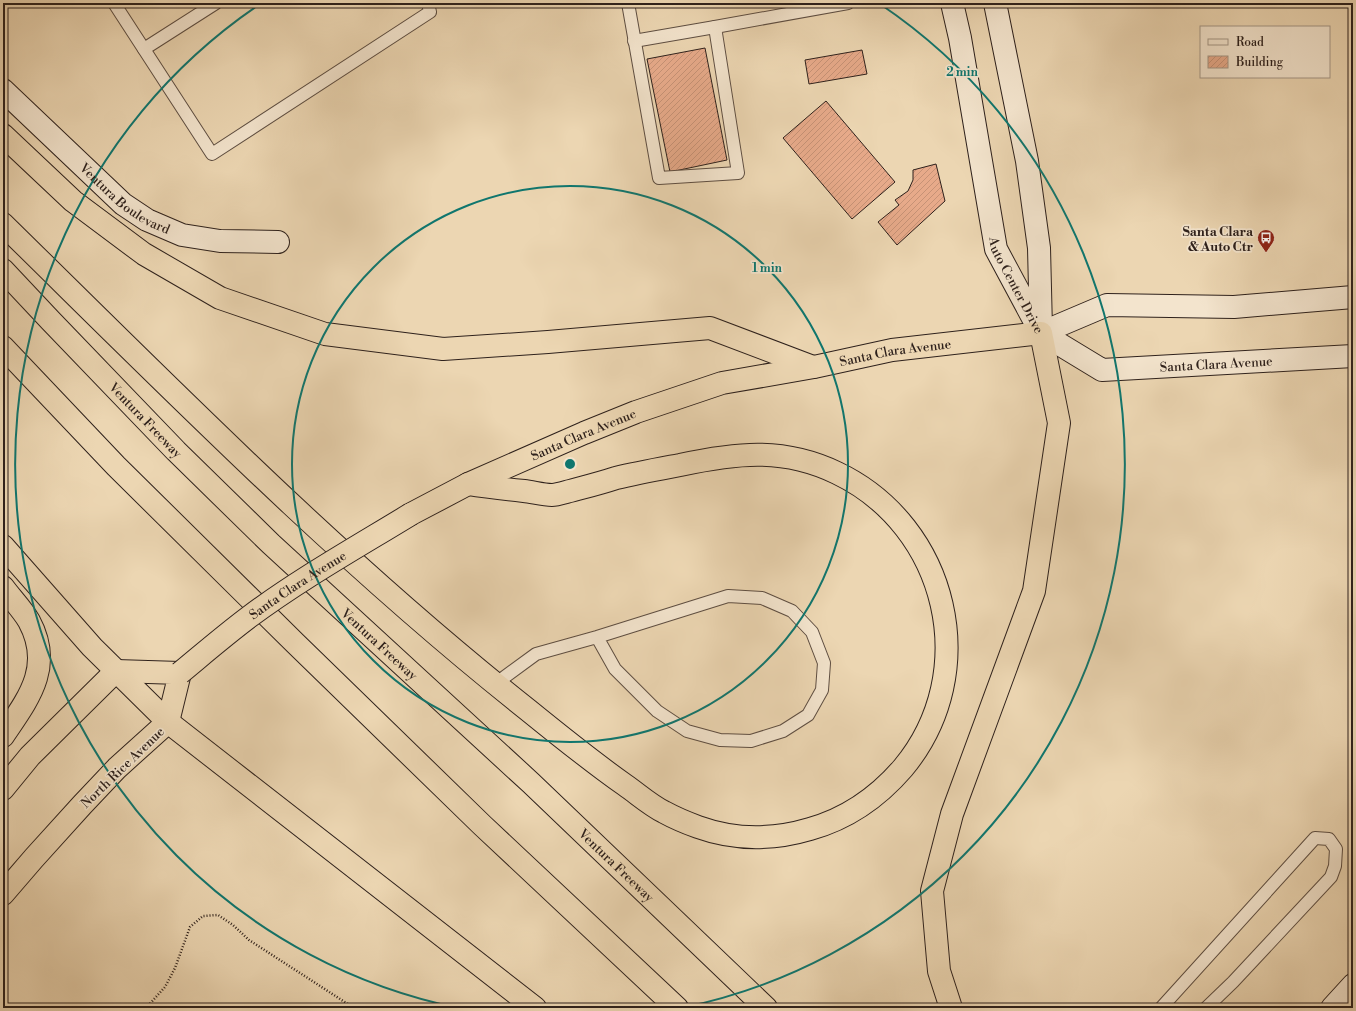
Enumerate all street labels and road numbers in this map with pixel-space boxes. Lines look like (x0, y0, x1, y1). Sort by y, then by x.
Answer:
street label: Ventura Boulevard (75, 159, 173, 238)
street label: Auto Center Drive (985, 235, 1047, 337)
street label: Santa Clara Avenue (838, 336, 952, 370)
street label: Santa Clara Avenue (1159, 353, 1274, 376)
street label: Ventura Freeway (105, 379, 186, 462)
street label: Santa Clara Avenue (528, 406, 639, 464)
street label: Santa Clara Avenue (246, 548, 350, 623)
street label: Ventura Freeway (337, 605, 421, 684)
street label: North Rice Avenue (78, 723, 168, 812)
street label: Ventura Freeway (574, 825, 657, 906)

